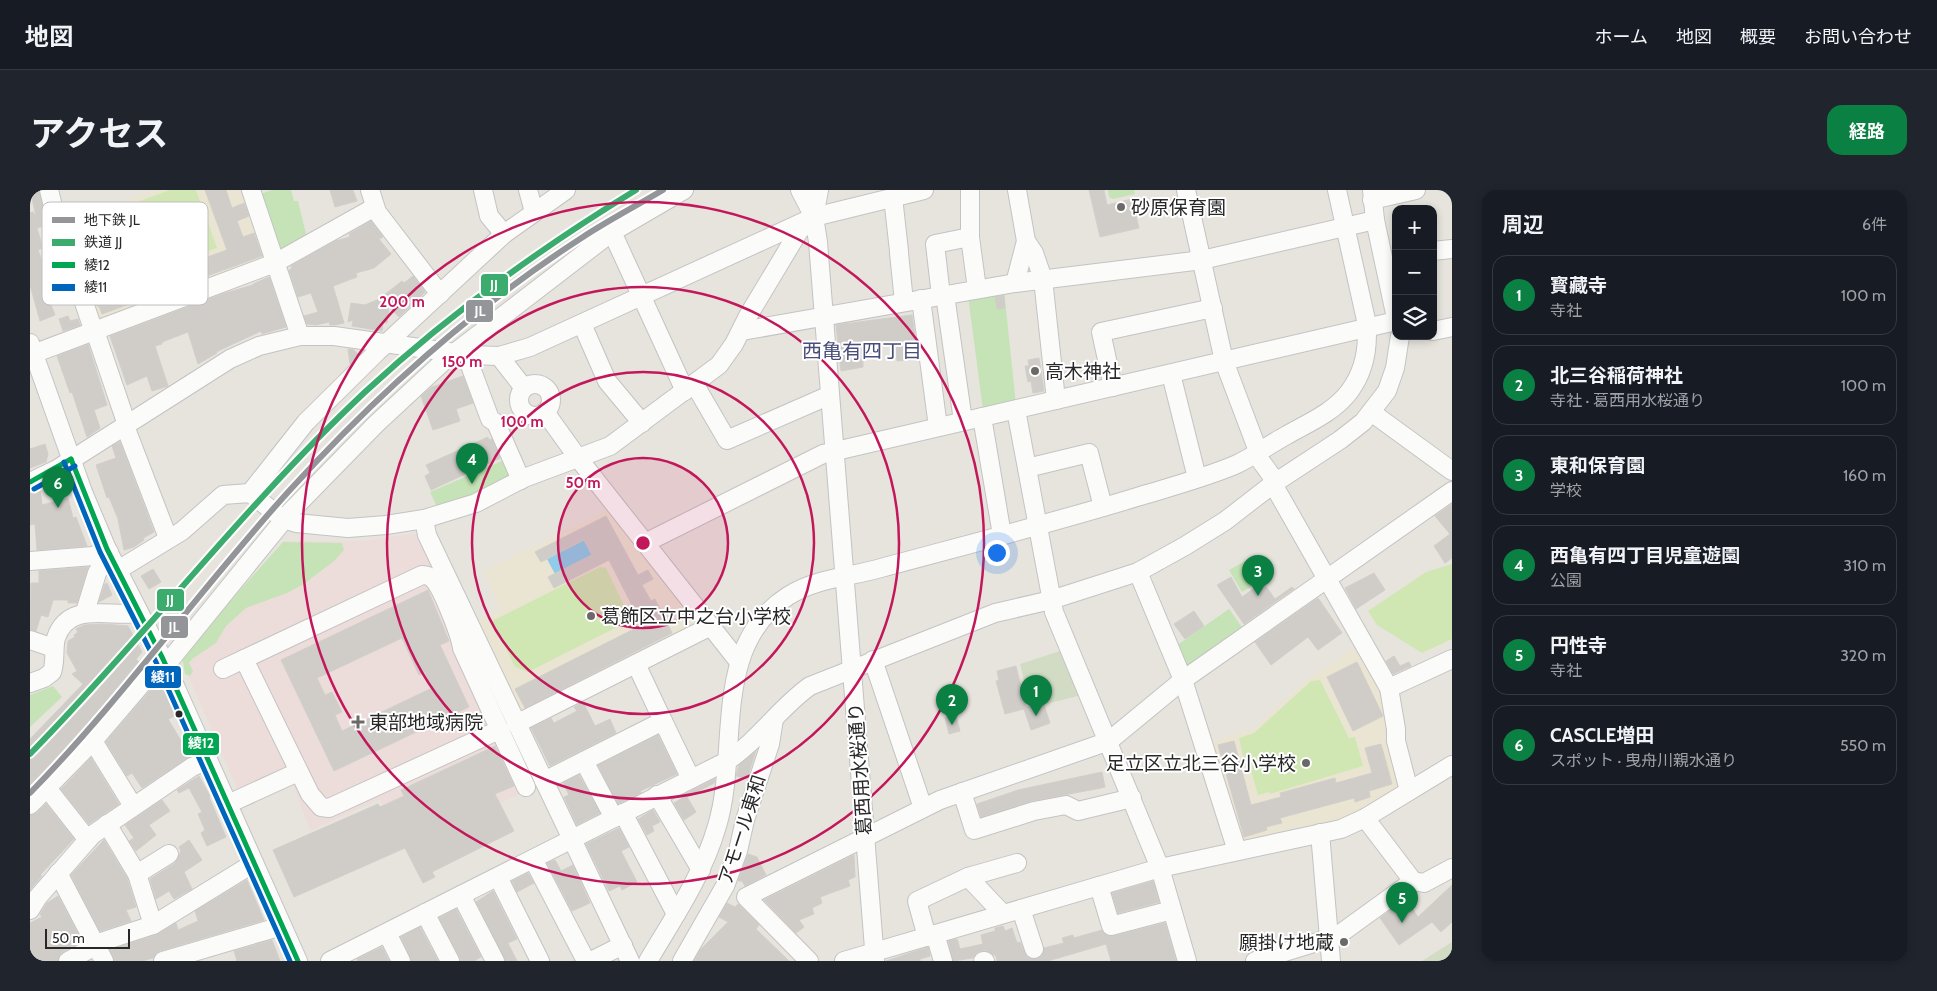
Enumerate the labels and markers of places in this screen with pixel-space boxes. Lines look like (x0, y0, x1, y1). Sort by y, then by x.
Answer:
place label: 砂原保育園 (1131, 196, 1226, 219)
marker: 砂原保育園 (1115, 201, 1127, 213)
place label: 高木神社 (1045, 360, 1121, 383)
marker: 高木神社 (1029, 365, 1041, 377)
pin: 4 (456, 443, 488, 484)
pin: 6 (42, 467, 74, 508)
centre of rings (634, 534, 652, 552)
pin: 3 (1242, 555, 1274, 596)
place label: 葛飾区立中之台小学校 (601, 605, 791, 628)
marker: 葛飾区立中之台小学校 (585, 610, 597, 622)
pin: 1 (1020, 675, 1052, 716)
pin: 2 (936, 684, 968, 725)
unlabelled marker (174, 709, 184, 719)
place label: 東部地域病院 (369, 711, 483, 734)
marker: 東部地域病院 (351, 715, 365, 729)
place label: 足立区立北三谷小学校 (1106, 752, 1296, 775)
marker: 足立区立北三谷小学校 (1300, 757, 1312, 769)
pin: 5 (1386, 882, 1418, 923)
place label: 願掛け地蔵 (1239, 931, 1334, 954)
marker: 願掛け地蔵 (1338, 936, 1350, 948)

